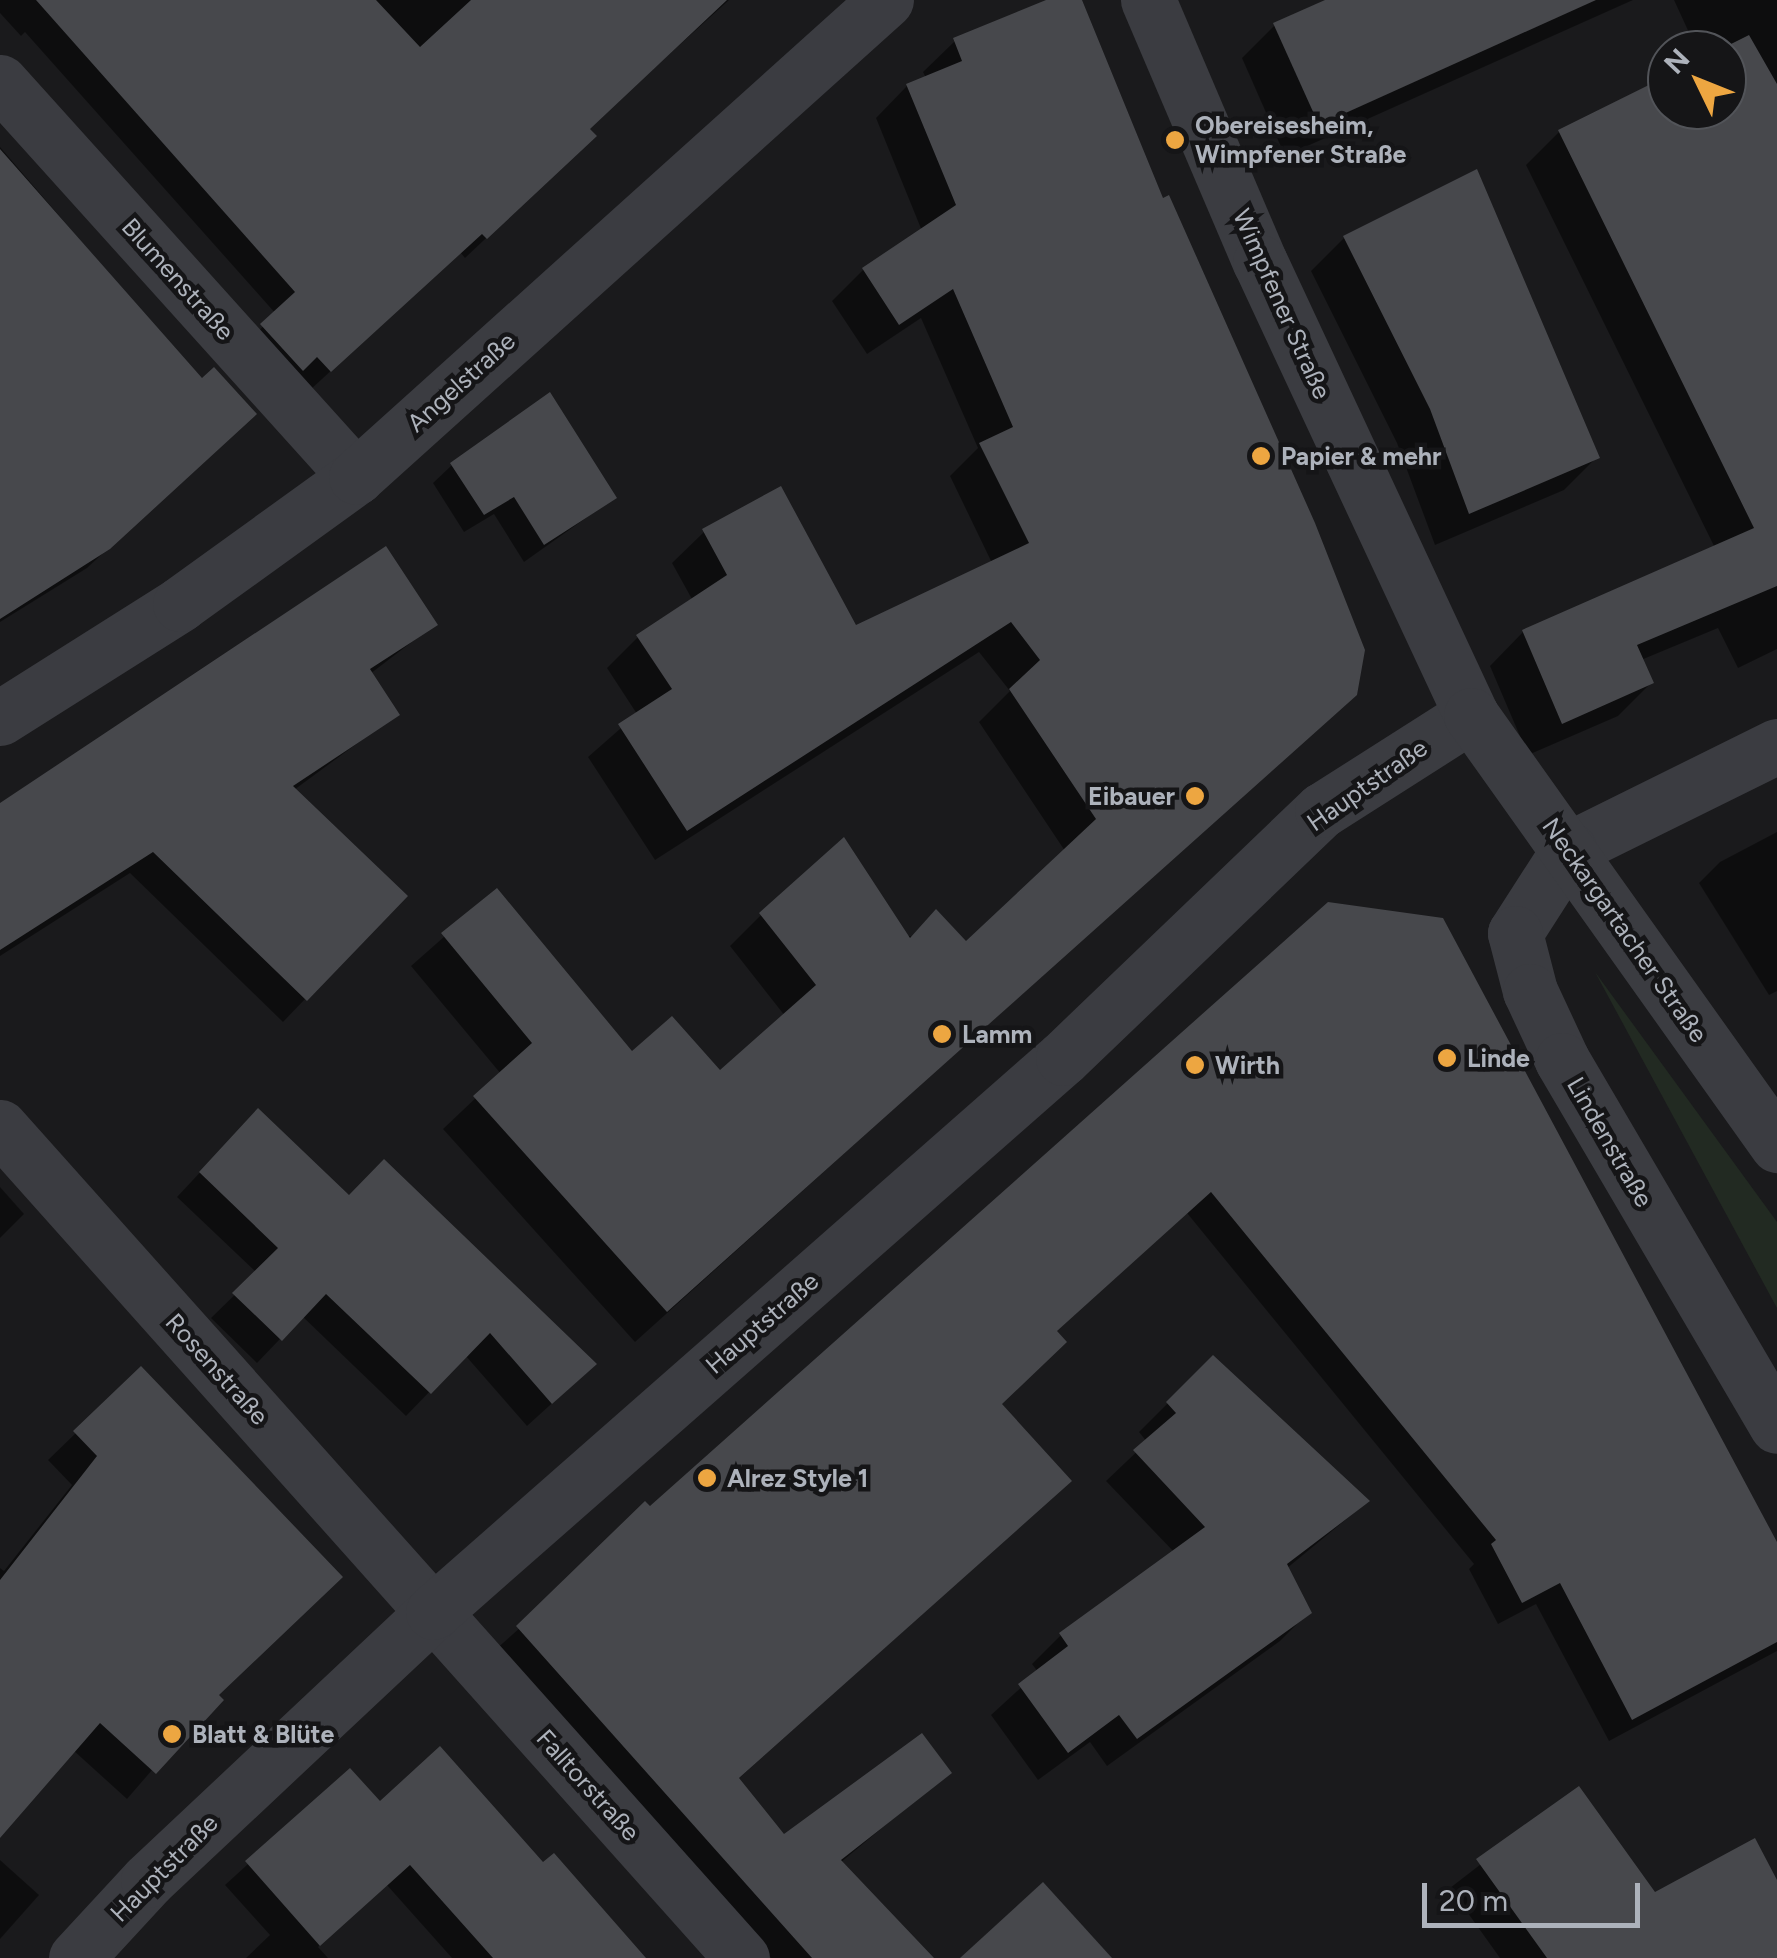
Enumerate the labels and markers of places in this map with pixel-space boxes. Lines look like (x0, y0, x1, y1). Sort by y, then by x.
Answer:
place label: Obereisesheim, Wimpfener Straße (1195, 111, 1406, 170)
marker: Obereisesheim, Wimpfener Straße (1164, 129, 1186, 151)
place label: Papier & mehr (1281, 441, 1441, 471)
marker: Papier & mehr (1250, 445, 1272, 467)
place label: Eibauer (1088, 781, 1175, 811)
marker: Eibauer (1184, 785, 1206, 807)
place label: Lamm (962, 1019, 1032, 1049)
marker: Lamm (931, 1023, 953, 1045)
place label: Linde (1467, 1043, 1530, 1073)
marker: Linde (1436, 1047, 1458, 1069)
place label: Wirth (1215, 1050, 1280, 1080)
marker: Wirth (1184, 1054, 1206, 1076)
place label: Alrez Style 1 (727, 1463, 868, 1493)
marker: Alrez Style 1 (696, 1467, 718, 1489)
place label: Blatt & Blüte (192, 1719, 334, 1749)
marker: Blatt & Blüte (161, 1723, 183, 1745)

